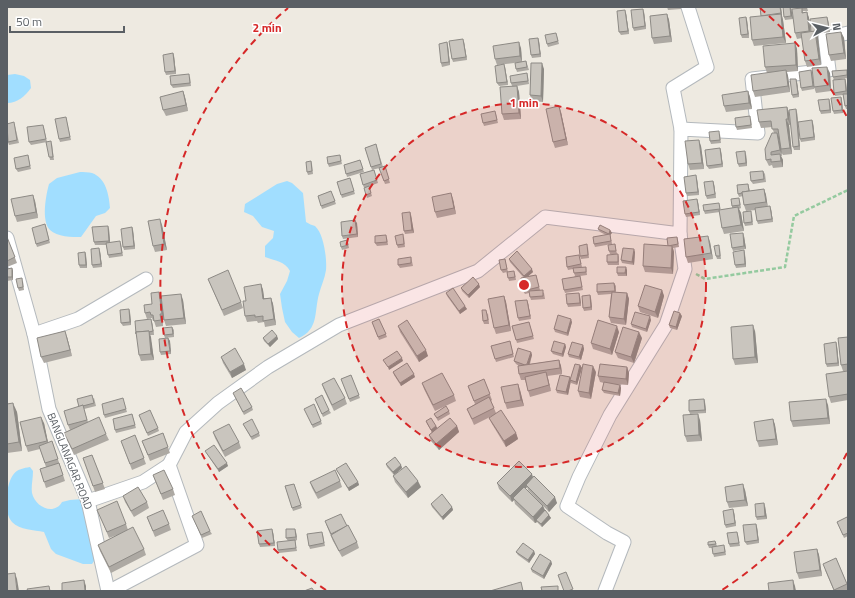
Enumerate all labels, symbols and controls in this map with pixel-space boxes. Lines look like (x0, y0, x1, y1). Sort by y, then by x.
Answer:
scale bar (10, 8, 124, 34)
north arrow (807, 8, 847, 48)
text: 50 m (16, 12, 42, 31)
text: 2 min (252, 18, 282, 37)
text: N (829, 22, 845, 32)
text: 1 min (509, 93, 539, 112)
centre of rings (517, 278, 531, 292)
street label: BANGLANAGAR ROAD (43, 410, 97, 512)

